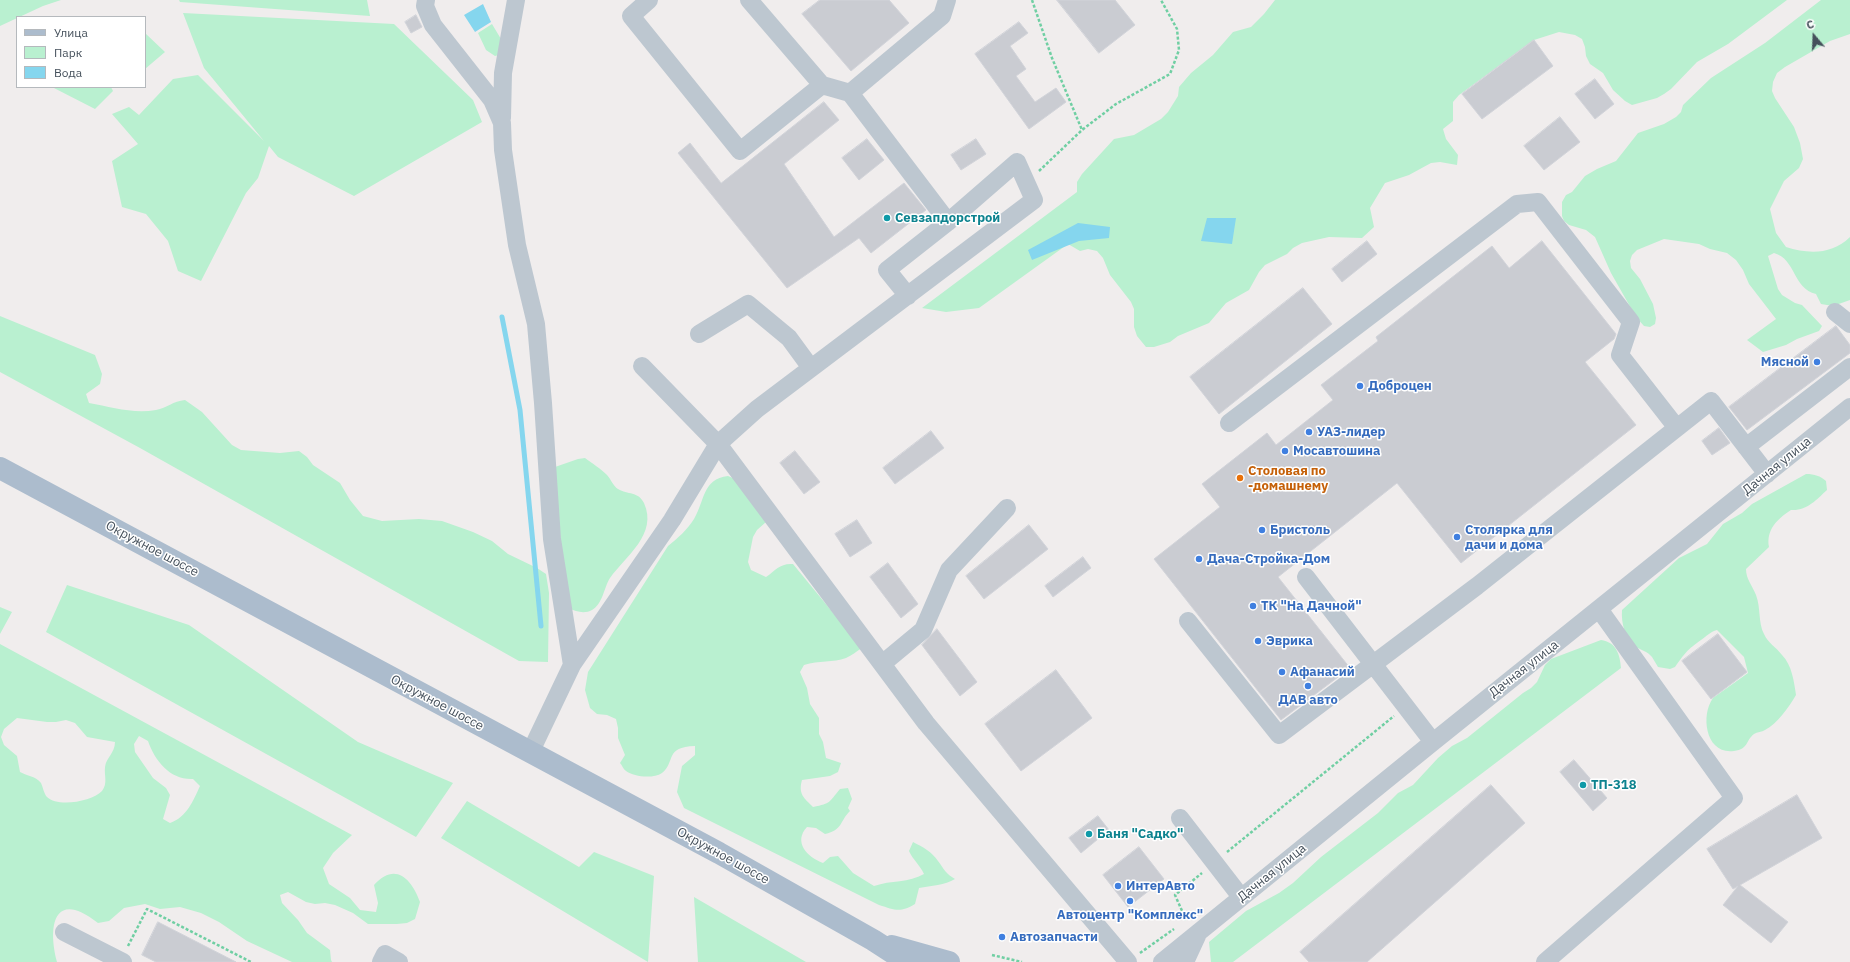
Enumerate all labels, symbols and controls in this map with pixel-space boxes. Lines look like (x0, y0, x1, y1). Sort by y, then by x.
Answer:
legend (16, 16, 146, 88)
north arrow (1794, 16, 1834, 56)
text: С (1804, 17, 1816, 32)
text: Улица (54, 25, 88, 40)
text: Парк (54, 45, 82, 60)
text: Вода (54, 65, 82, 80)
place label: Севзапдорстрой (895, 210, 1000, 226)
marker: Севзапдорстрой (882, 213, 892, 223)
place label: Мясной (1761, 354, 1809, 370)
marker: Мясной (1812, 357, 1822, 367)
place label: Доброцен (1368, 378, 1432, 394)
marker: Доброцен (1355, 381, 1365, 391)
place label: УАЗ-лидер (1317, 424, 1385, 440)
marker: УАЗ-лидер (1304, 427, 1314, 437)
street label: Дачная улица (1740, 434, 1814, 498)
place label: Мосавтошина (1293, 443, 1380, 459)
marker: Мосавтошина (1280, 446, 1290, 456)
place label: Столовая по -домашнему (1248, 463, 1328, 494)
marker: Столовая по -домашнему (1235, 473, 1245, 483)
street label: Окружное шоссе (103, 518, 201, 580)
place label: Бристоль (1270, 522, 1330, 538)
place label: Столярка для дачи и дома (1465, 522, 1553, 553)
marker: Бристоль (1257, 525, 1267, 535)
marker: Столярка для дачи и дома (1452, 532, 1462, 542)
place label: Дача-Стройка-Дом (1207, 551, 1330, 567)
marker: Дача-Стройка-Дом (1194, 554, 1204, 564)
place label: ТК "На Дачной" (1261, 598, 1362, 614)
marker: ТК "На Дачной" (1248, 601, 1258, 611)
place label: Эврика (1266, 633, 1313, 649)
marker: Эврика (1253, 636, 1263, 646)
street label: Дачная улица (1486, 637, 1562, 701)
place label: Афанасий (1290, 664, 1355, 680)
marker: Афанасий (1277, 667, 1287, 677)
street label: Окружное шоссе (388, 672, 486, 734)
marker: ДАВ авто (1303, 681, 1313, 691)
place label: ДАВ авто (1278, 692, 1338, 708)
place label: ТП-318 (1591, 777, 1636, 793)
marker: ТП-318 (1578, 780, 1588, 790)
street label: Окружное шоссе (674, 824, 772, 888)
place label: Баня "Садко" (1097, 826, 1183, 842)
marker: Баня "Садко" (1084, 829, 1094, 839)
street label: Дачная улица (1235, 841, 1309, 905)
place label: ИнтерАвто (1126, 878, 1195, 894)
marker: ИнтерАвто (1113, 881, 1123, 891)
marker: Автоцентр "Комплекс" (1125, 896, 1135, 906)
place label: Автоцентр "Комплекс" (1057, 907, 1203, 923)
place label: Автозапчасти (1010, 929, 1098, 945)
marker: Автозапчасти (997, 932, 1007, 942)

